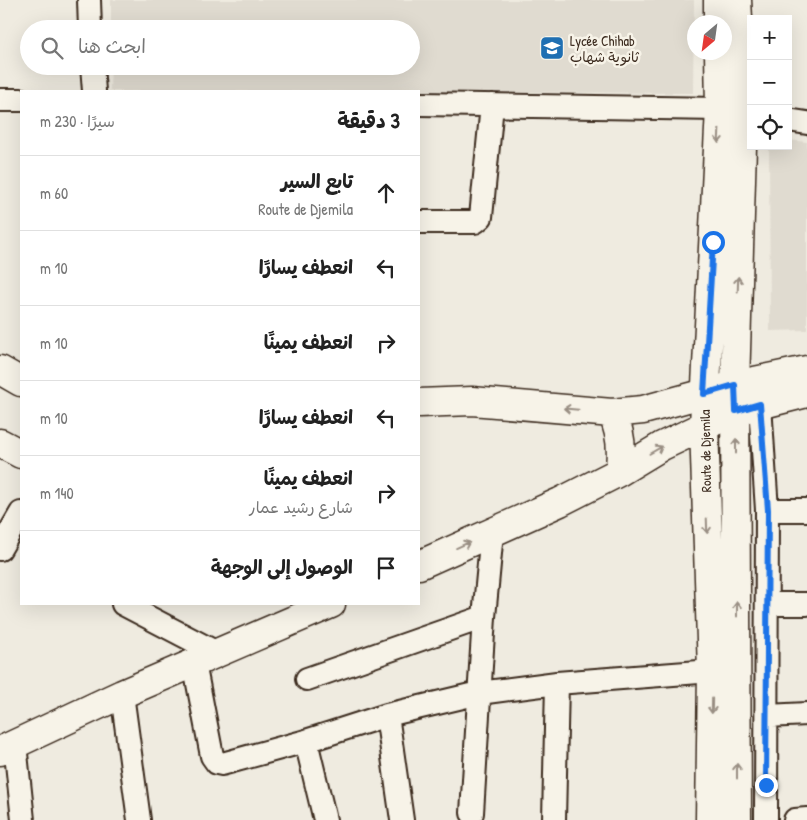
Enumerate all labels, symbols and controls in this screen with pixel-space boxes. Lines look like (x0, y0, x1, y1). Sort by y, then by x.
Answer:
north arrow (687, 15, 732, 60)
map controls (747, 15, 792, 150)
button: + (747, 15, 792, 60)
search box (20, 20, 420, 75)
place label: Lycée Chihab ثانوية شهاب (570, 31, 640, 66)
text: ابحث هنا (78, 33, 146, 59)
icon: search (38, 34, 66, 62)
school or university icon: Lycée Chihab ثانوية شهاب (539, 35, 565, 61)
button: − (747, 60, 792, 105)
button: locate (747, 105, 792, 150)
text: 3 دقيقة (337, 106, 400, 135)
text: سيرًا · 230 m (40, 110, 115, 132)
one-way arrow (714, 128, 723, 144)
text: تابع السير (281, 168, 353, 194)
icon: ahead (372, 179, 400, 207)
text: 60 m (40, 182, 68, 204)
text: Route de Djemila (258, 198, 353, 220)
route start (702, 231, 725, 254)
text: انعطف يسارًا (259, 254, 353, 280)
icon: left (372, 254, 400, 282)
text: 10 m (40, 257, 68, 279)
one-way arrow (733, 276, 743, 292)
text: انعطف يمينًا (264, 329, 353, 355)
icon: right (372, 329, 400, 357)
text: 10 m (40, 332, 68, 354)
text: انعطف يسارًا (259, 404, 353, 430)
icon: left (372, 404, 400, 432)
one-way arrow (563, 404, 579, 414)
text: 10 m (40, 407, 68, 429)
street label: Route de Djemila (695, 409, 716, 493)
one-way arrow (731, 439, 741, 455)
one-way arrow (648, 444, 662, 454)
text: انعطف يمينًا (264, 465, 353, 491)
icon: right (372, 479, 400, 507)
text: 140 m (40, 482, 74, 504)
text: شارع رشيد عمار (249, 496, 353, 518)
one-way arrow (702, 517, 712, 533)
one-way arrow (455, 539, 470, 549)
text: الوصول إلى الوجهة (211, 554, 353, 580)
icon: arrive (372, 554, 400, 582)
one-way arrow (732, 601, 742, 618)
one-way arrow (707, 697, 717, 713)
one-way arrow (732, 764, 742, 780)
route end (755, 774, 778, 797)

